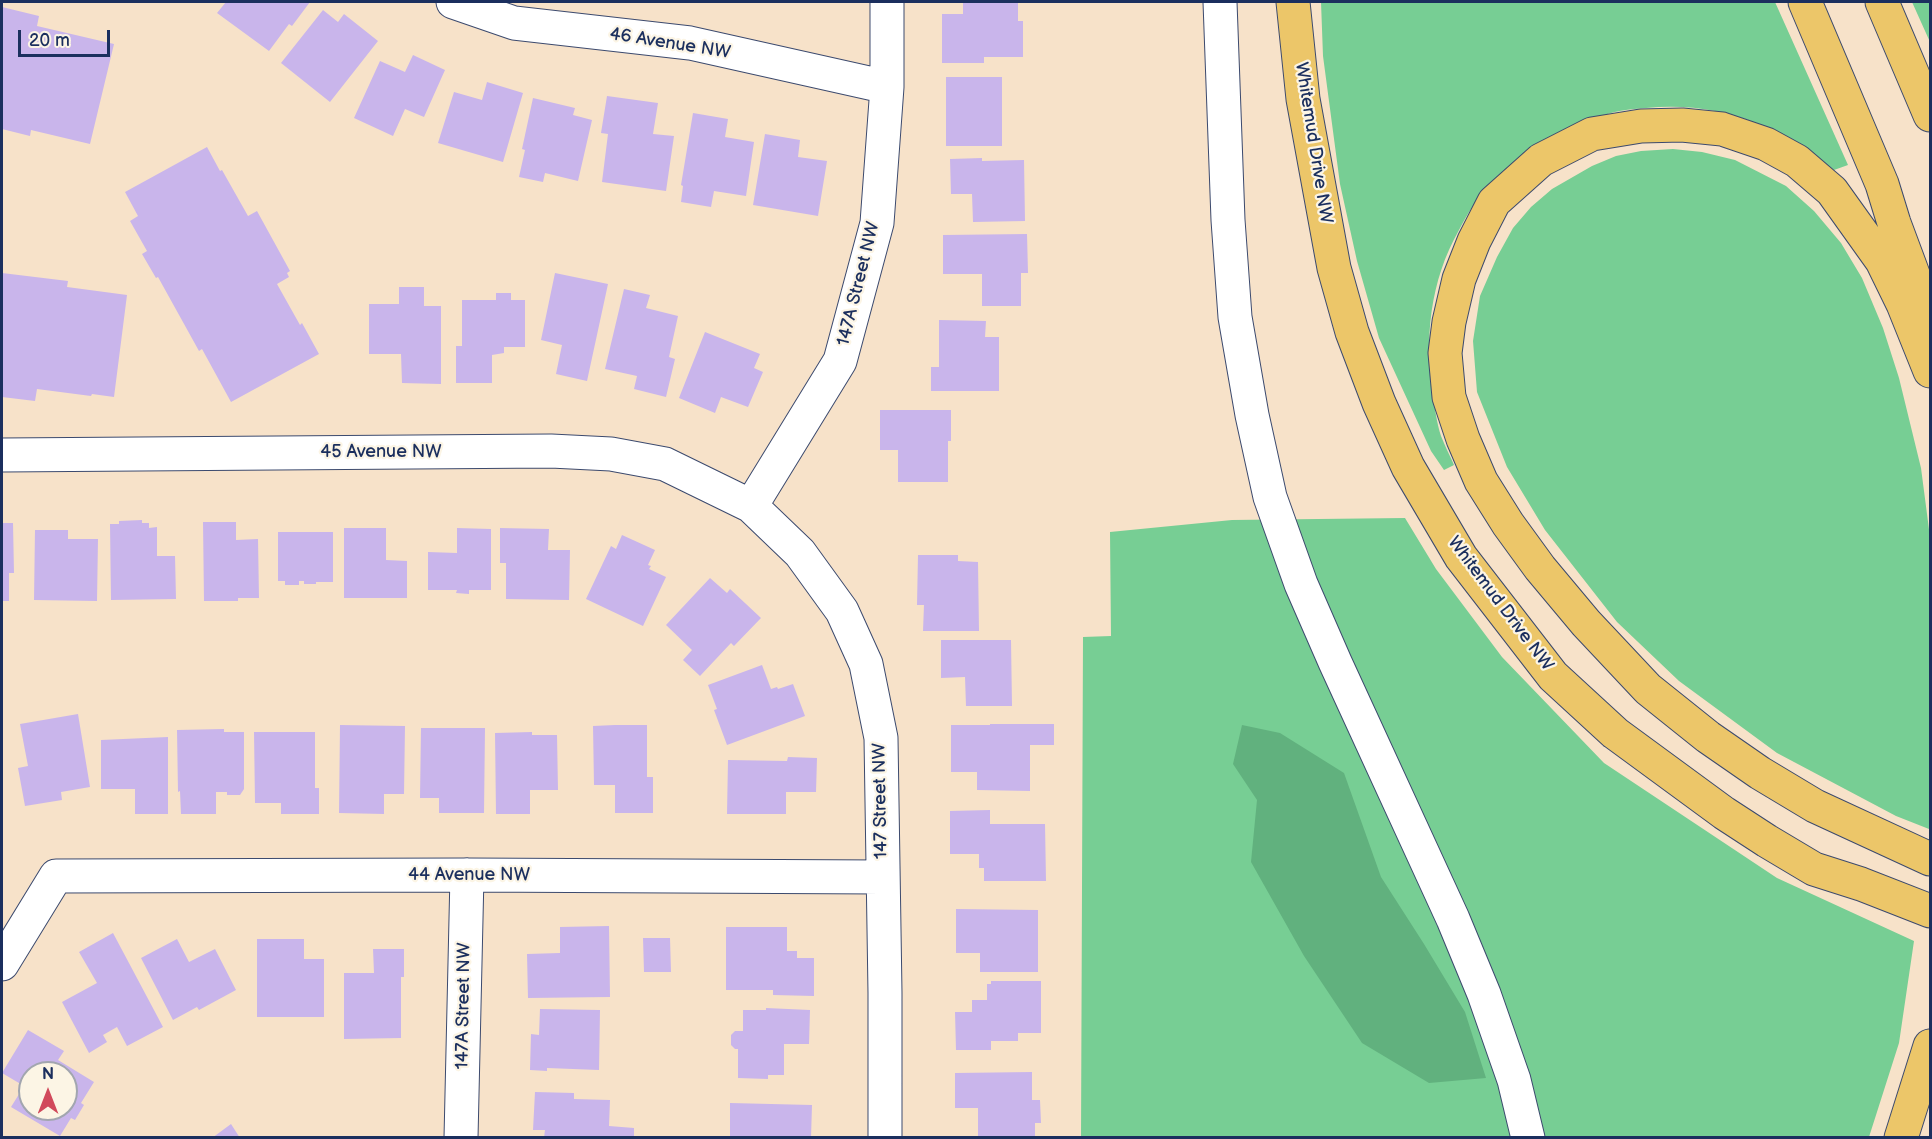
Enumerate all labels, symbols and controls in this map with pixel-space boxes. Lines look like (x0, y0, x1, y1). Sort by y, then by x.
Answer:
scale bar (21, 18, 112, 56)
street label: 46 Avenue NW (608, 24, 732, 64)
text: 20 m (29, 30, 70, 51)
street label: Whitemud Drive NW (1290, 61, 1336, 225)
street label: 147A Street NW (833, 220, 885, 348)
street label: 45 Avenue NW (320, 441, 442, 463)
street label: Whitemud Drive NW (1442, 532, 1558, 676)
street label: 147 Street NW (869, 743, 893, 859)
street label: 44 Avenue NW (408, 864, 530, 886)
street label: 147A Street NW (452, 942, 476, 1070)
north arrow (18, 1061, 78, 1121)
text: N (42, 1065, 54, 1084)

